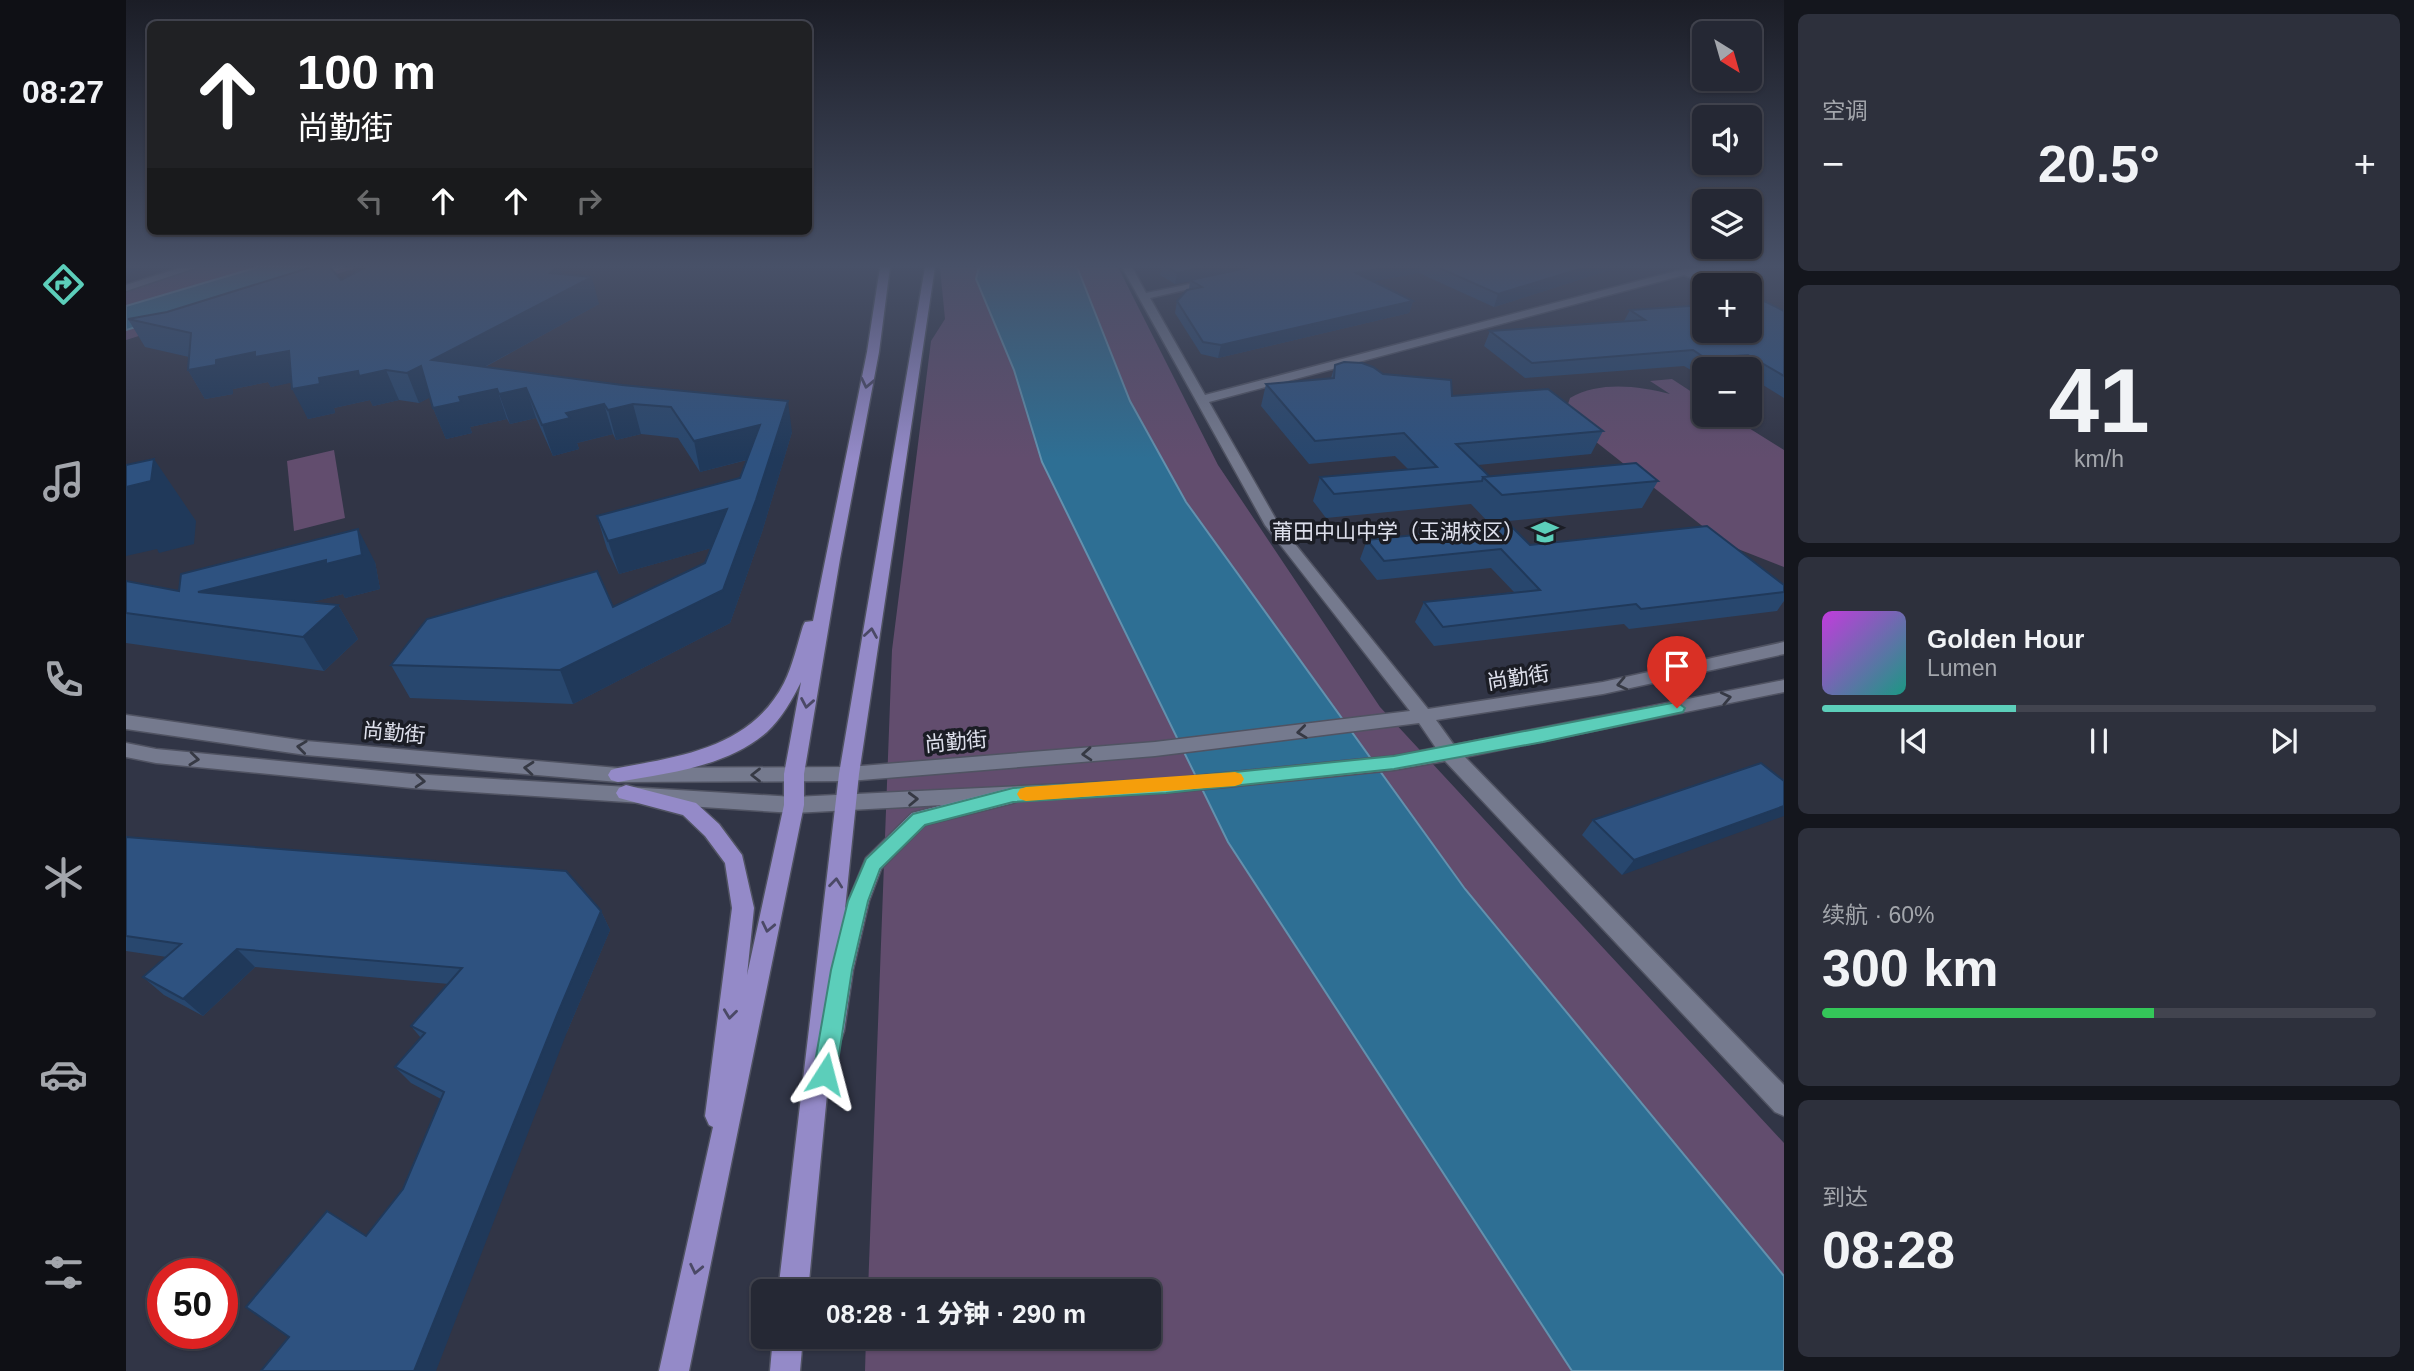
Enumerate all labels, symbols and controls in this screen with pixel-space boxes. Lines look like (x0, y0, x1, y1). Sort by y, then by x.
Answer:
north arrow (1692, 21, 1762, 91)
map controls (1692, 21, 1762, 427)
text: 100 m (297, 45, 436, 99)
icon: ahead (182, 49, 273, 140)
text: 08:27 (22, 74, 104, 110)
text: 空调 (1822, 98, 1868, 124)
button: sound (1692, 105, 1762, 175)
text: 尚勤街 (297, 110, 393, 146)
text: 20.5° (2038, 135, 2160, 193)
text: − (1822, 143, 1844, 185)
text: + (2354, 143, 2376, 185)
icon: left (351, 182, 389, 220)
icon: ahead (424, 182, 462, 220)
icon: ahead (497, 182, 535, 220)
icon: right (570, 182, 608, 220)
button: layers (1692, 189, 1762, 259)
icon: directions (39, 260, 88, 309)
button: + (1692, 273, 1762, 343)
text: 41 (2048, 350, 2150, 451)
button: − (1692, 357, 1762, 427)
one-way arrow (860, 377, 875, 389)
text: km/h (2074, 446, 2124, 472)
icon: music (39, 457, 88, 506)
school or university icon: 莆田中山中学（玉湖校区） (1530, 517, 1560, 547)
place label: 莆田中山中学（玉湖校区） (1272, 520, 1524, 543)
text: Golden Hour (1927, 624, 2084, 654)
one-way arrow (863, 627, 878, 639)
pin (1647, 636, 1707, 708)
icon: arrive (1658, 647, 1696, 685)
icon: phone (39, 655, 88, 704)
text: Lumen (1927, 655, 1997, 681)
street label: 尚勤街 (1485, 661, 1551, 694)
one-way arrow (1616, 676, 1628, 691)
one-way arrow (1720, 691, 1732, 706)
one-way arrow (800, 697, 815, 709)
street label: 尚勤街 (362, 718, 426, 747)
icon: previous (1895, 722, 1933, 760)
icon: pause (2080, 722, 2118, 760)
icon: next (2265, 722, 2303, 760)
one-way arrow (1296, 724, 1307, 739)
street label: 尚勤街 (924, 727, 988, 756)
one-way arrow (296, 740, 308, 755)
one-way arrow (1081, 746, 1092, 761)
one-way arrow (188, 752, 199, 767)
one-way arrow (523, 760, 534, 775)
one-way arrow (750, 767, 761, 783)
one-way arrow (415, 774, 426, 789)
one-way arrow (908, 791, 919, 806)
icon: climate (39, 853, 88, 902)
one-way arrow (829, 877, 844, 888)
text: 续航 · 60% (1822, 902, 1934, 928)
one-way arrow (762, 921, 777, 933)
text: 300 km (1822, 939, 1998, 997)
one-way arrow (723, 1008, 738, 1019)
position arrow (788, 1037, 862, 1111)
icon: car (39, 1050, 88, 1099)
text: 到达 (1822, 1184, 1868, 1210)
text: 08:28 (1822, 1221, 1955, 1279)
icon: filters (39, 1248, 88, 1297)
speed limit sign: 50 (147, 1258, 238, 1349)
one-way arrow (689, 1263, 704, 1275)
text: 08:28 · 1 分钟 · 290 m (826, 1299, 1086, 1329)

